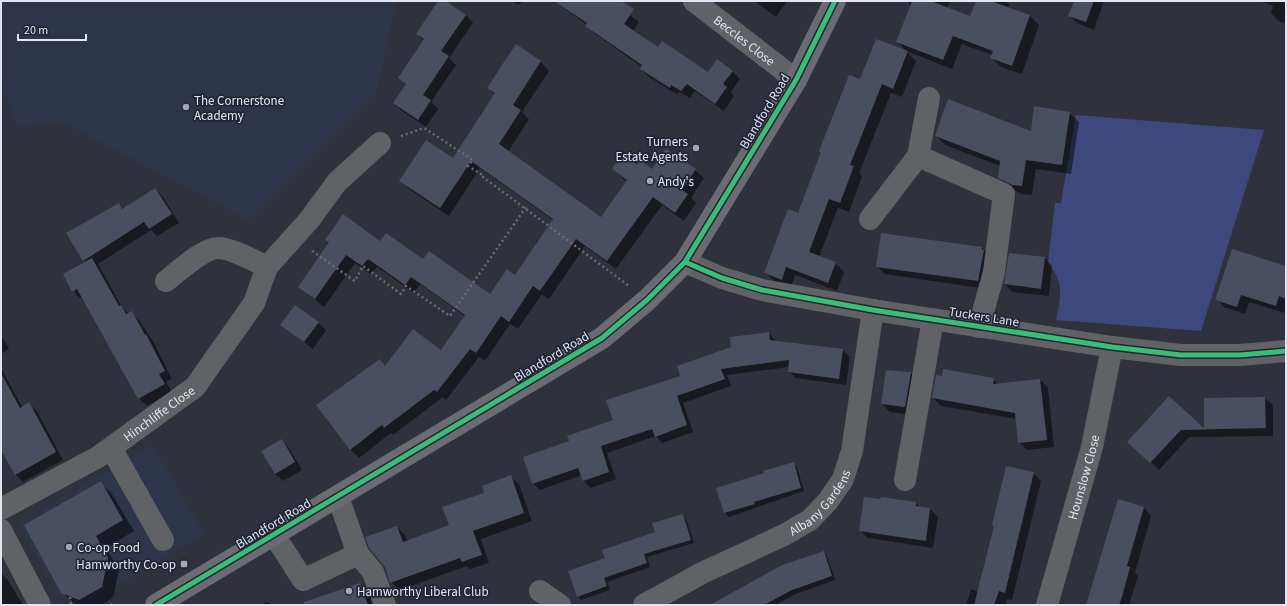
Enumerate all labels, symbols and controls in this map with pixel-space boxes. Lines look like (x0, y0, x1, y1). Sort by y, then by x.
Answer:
street label: Beccles Close (710, 11, 778, 71)
scale bar (18, 16, 86, 42)
text: 20 m (24, 22, 48, 39)
street label: Blandford Road (735, 71, 794, 152)
place label: The Cornerstone Academy (194, 92, 284, 125)
marker: The Cornerstone Academy (181, 102, 191, 112)
place label: Turners Estate Agents (616, 133, 689, 166)
marker: Turners Estate Agents (691, 143, 701, 153)
place label: Andy's (658, 173, 694, 191)
marker: Andy's (645, 176, 655, 186)
street label: Tuckers Lane (947, 303, 1020, 331)
street label: Blandford Road (511, 327, 592, 386)
street label: Hinchliffe Close (120, 382, 199, 446)
street label: Hounslow Close (1064, 433, 1104, 522)
street label: Albany Gardens (786, 467, 855, 540)
street label: Blandford Road (233, 494, 314, 553)
place label: Co-op Food (77, 539, 140, 557)
marker: Co-op Food (64, 542, 74, 552)
place label: Hamworthy Co-op (76, 556, 176, 574)
marker: Hamworthy Co-op (179, 559, 189, 569)
place label: Hamworthy Liberal Club (357, 583, 489, 601)
marker: Hamworthy Liberal Club (344, 586, 354, 596)

